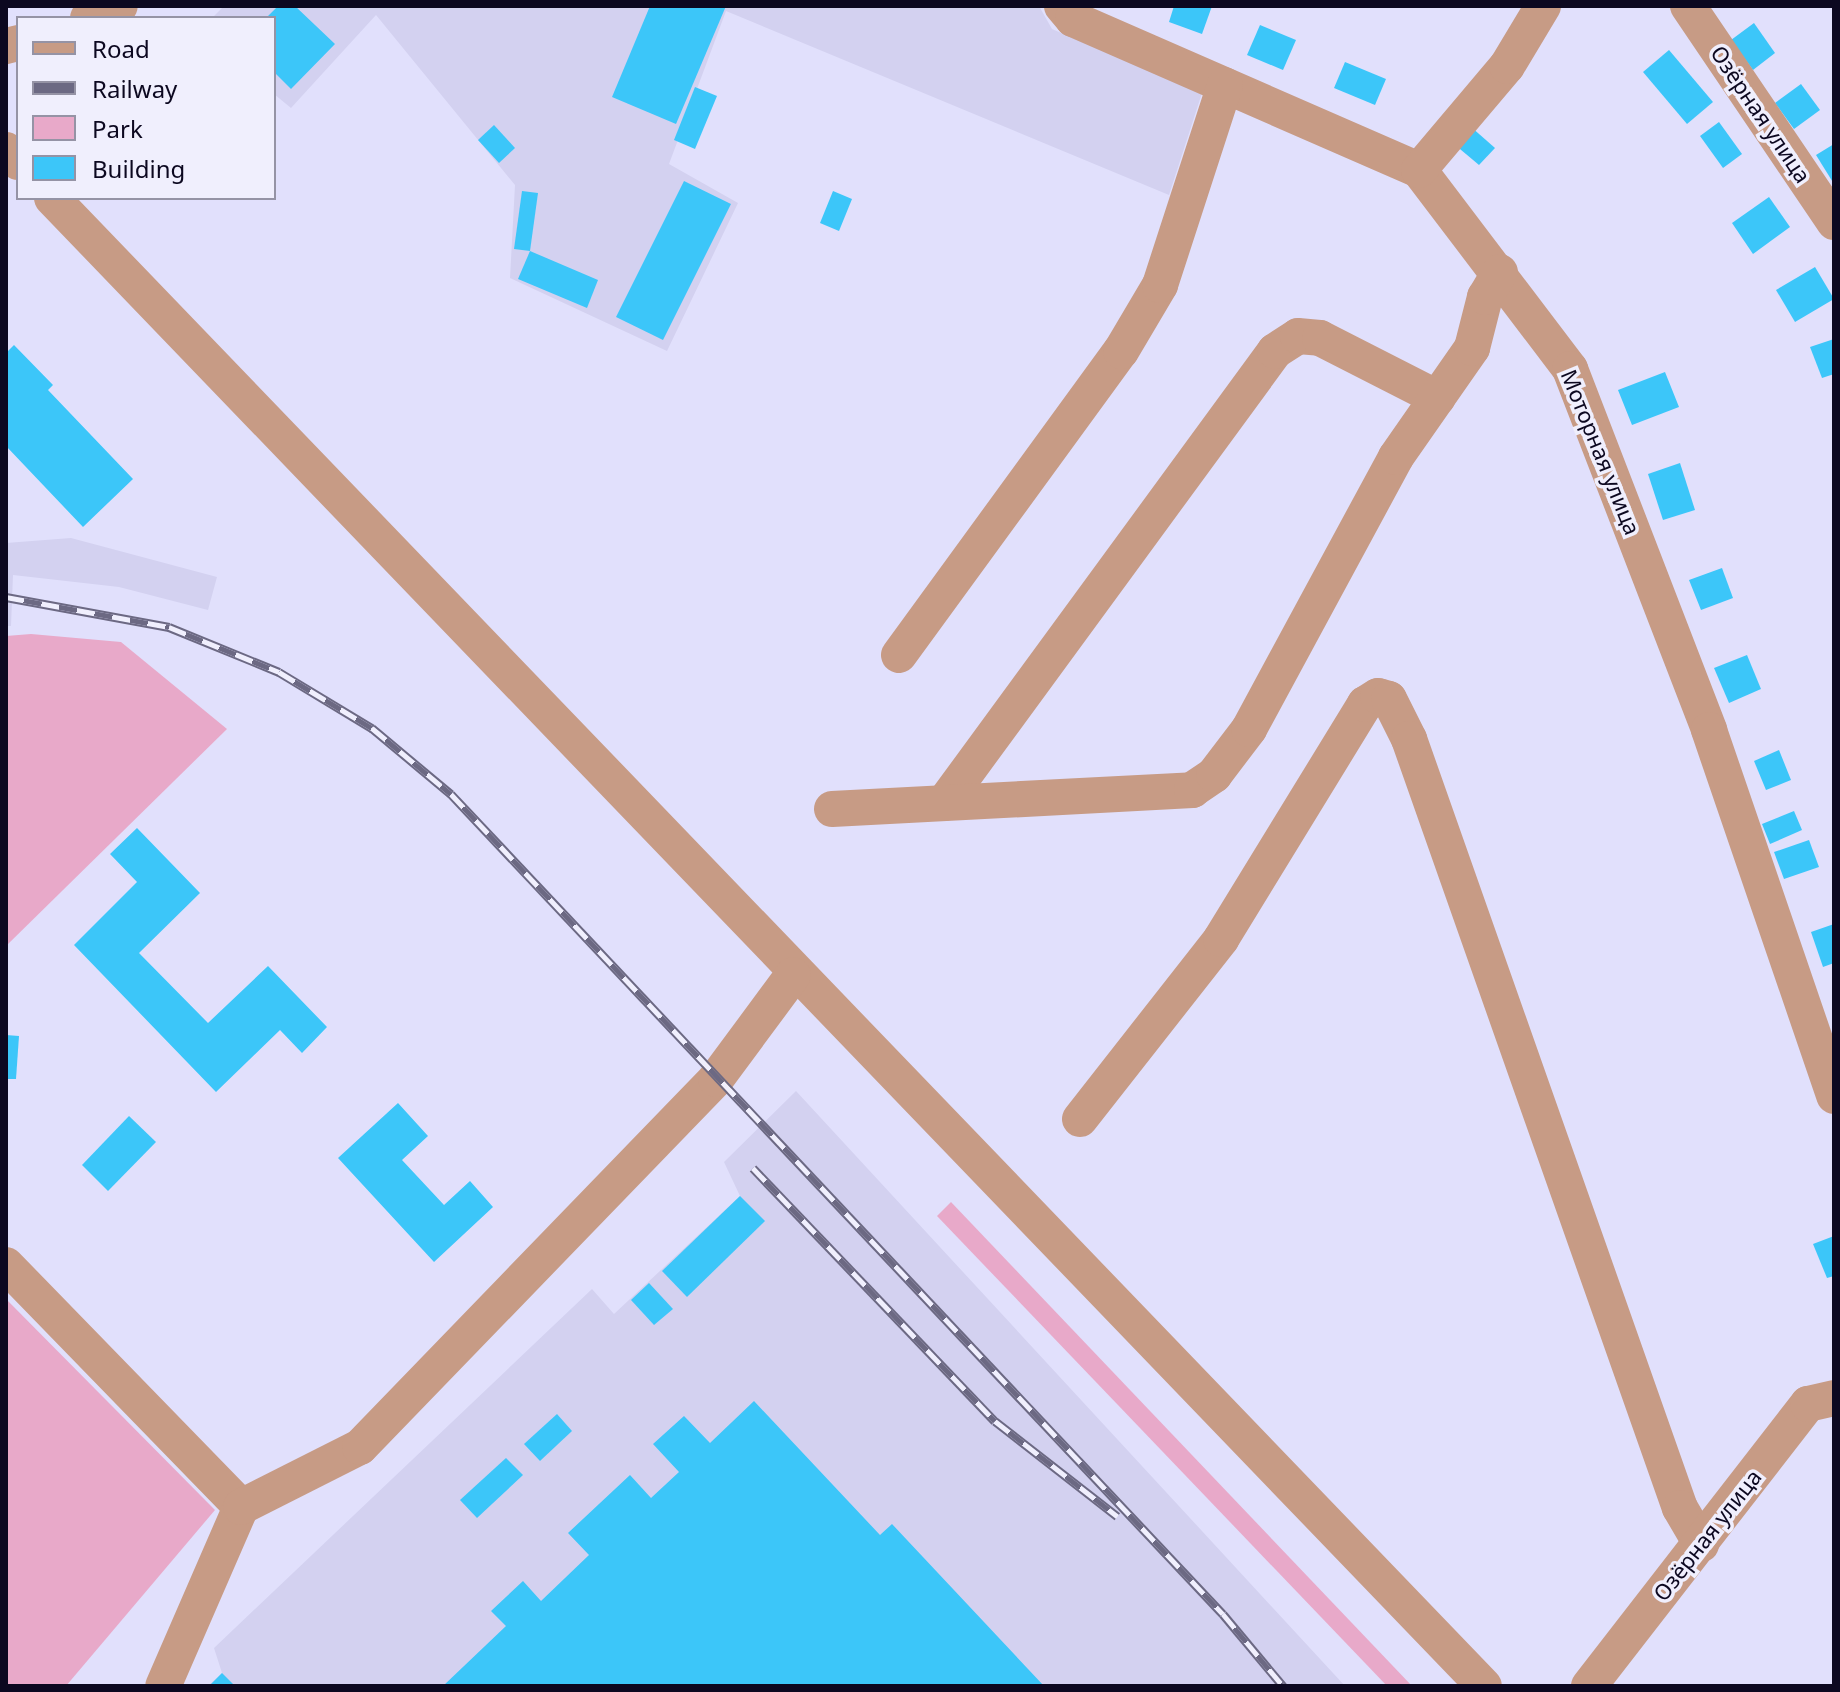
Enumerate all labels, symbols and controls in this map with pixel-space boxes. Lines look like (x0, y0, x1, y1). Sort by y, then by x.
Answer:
legend (16, 16, 276, 200)
text: Road (92, 32, 150, 65)
street label: Озёрная улица (1705, 41, 1817, 187)
text: Railway (92, 72, 177, 105)
text: Park (92, 112, 143, 145)
text: Building (92, 152, 185, 185)
street label: Моторная улица (1556, 366, 1646, 538)
street label: Озёрная улица (1647, 1464, 1767, 1606)

